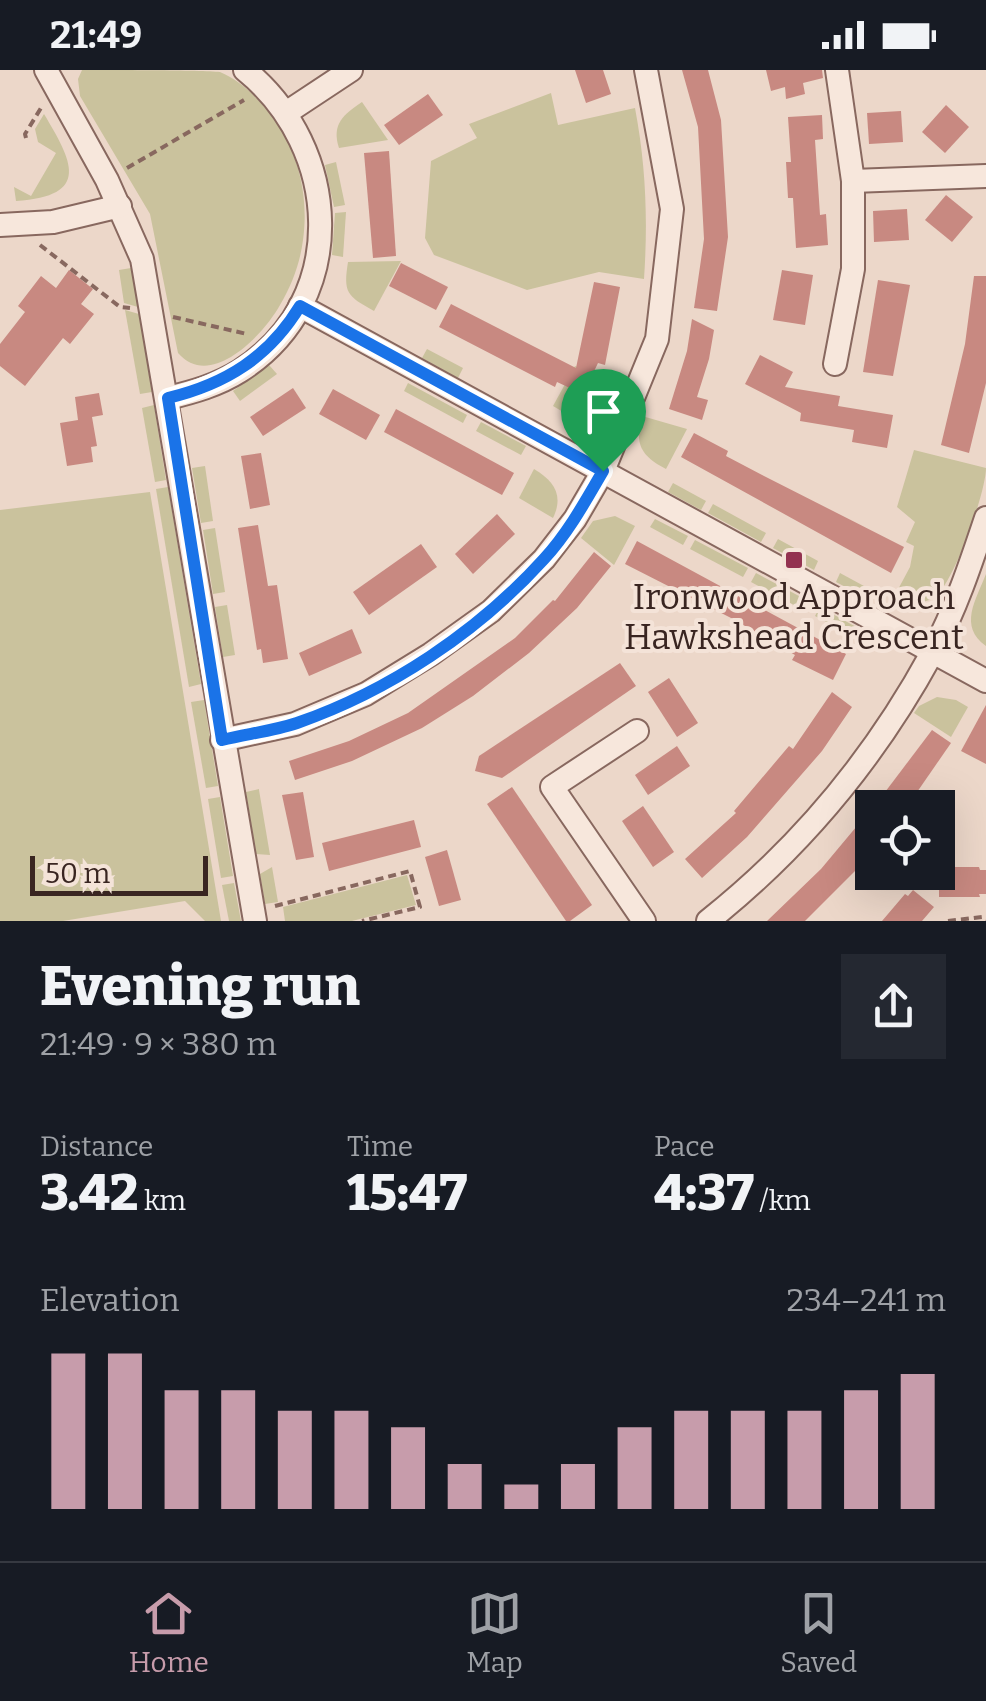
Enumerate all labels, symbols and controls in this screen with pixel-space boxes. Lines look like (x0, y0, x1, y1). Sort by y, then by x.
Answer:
text: 21:49 (50, 12, 142, 58)
pin (561, 369, 646, 472)
icon: arrive (576, 384, 631, 439)
marker: Ironwood Approach Hawkshead Crescent (783, 549, 805, 571)
place label: Ironwood Approach Hawkshead Crescent (624, 576, 964, 658)
map controls (855, 790, 955, 890)
button: locate (855, 790, 955, 890)
scale bar (30, 851, 208, 896)
text: 50 m (45, 857, 110, 890)
text: Evening run (40, 954, 360, 1020)
button: share (841, 954, 946, 1059)
text: 21:49 · 9 × 380 m (40, 1025, 277, 1063)
text: Distance (40, 1130, 153, 1163)
text: Time (347, 1130, 413, 1163)
text: Pace (654, 1130, 714, 1163)
text: 3.42 (40, 1163, 138, 1223)
text: 15:47 (347, 1163, 467, 1223)
text: 4:37 (654, 1163, 754, 1223)
text: km (138, 1184, 186, 1217)
text: /km (754, 1184, 811, 1217)
text: Elevation (40, 1281, 180, 1319)
text: 234–241 m (786, 1281, 946, 1319)
tab: Home (129, 1586, 209, 1679)
tab: Map (466, 1586, 523, 1679)
tab: Saved (780, 1586, 857, 1679)

